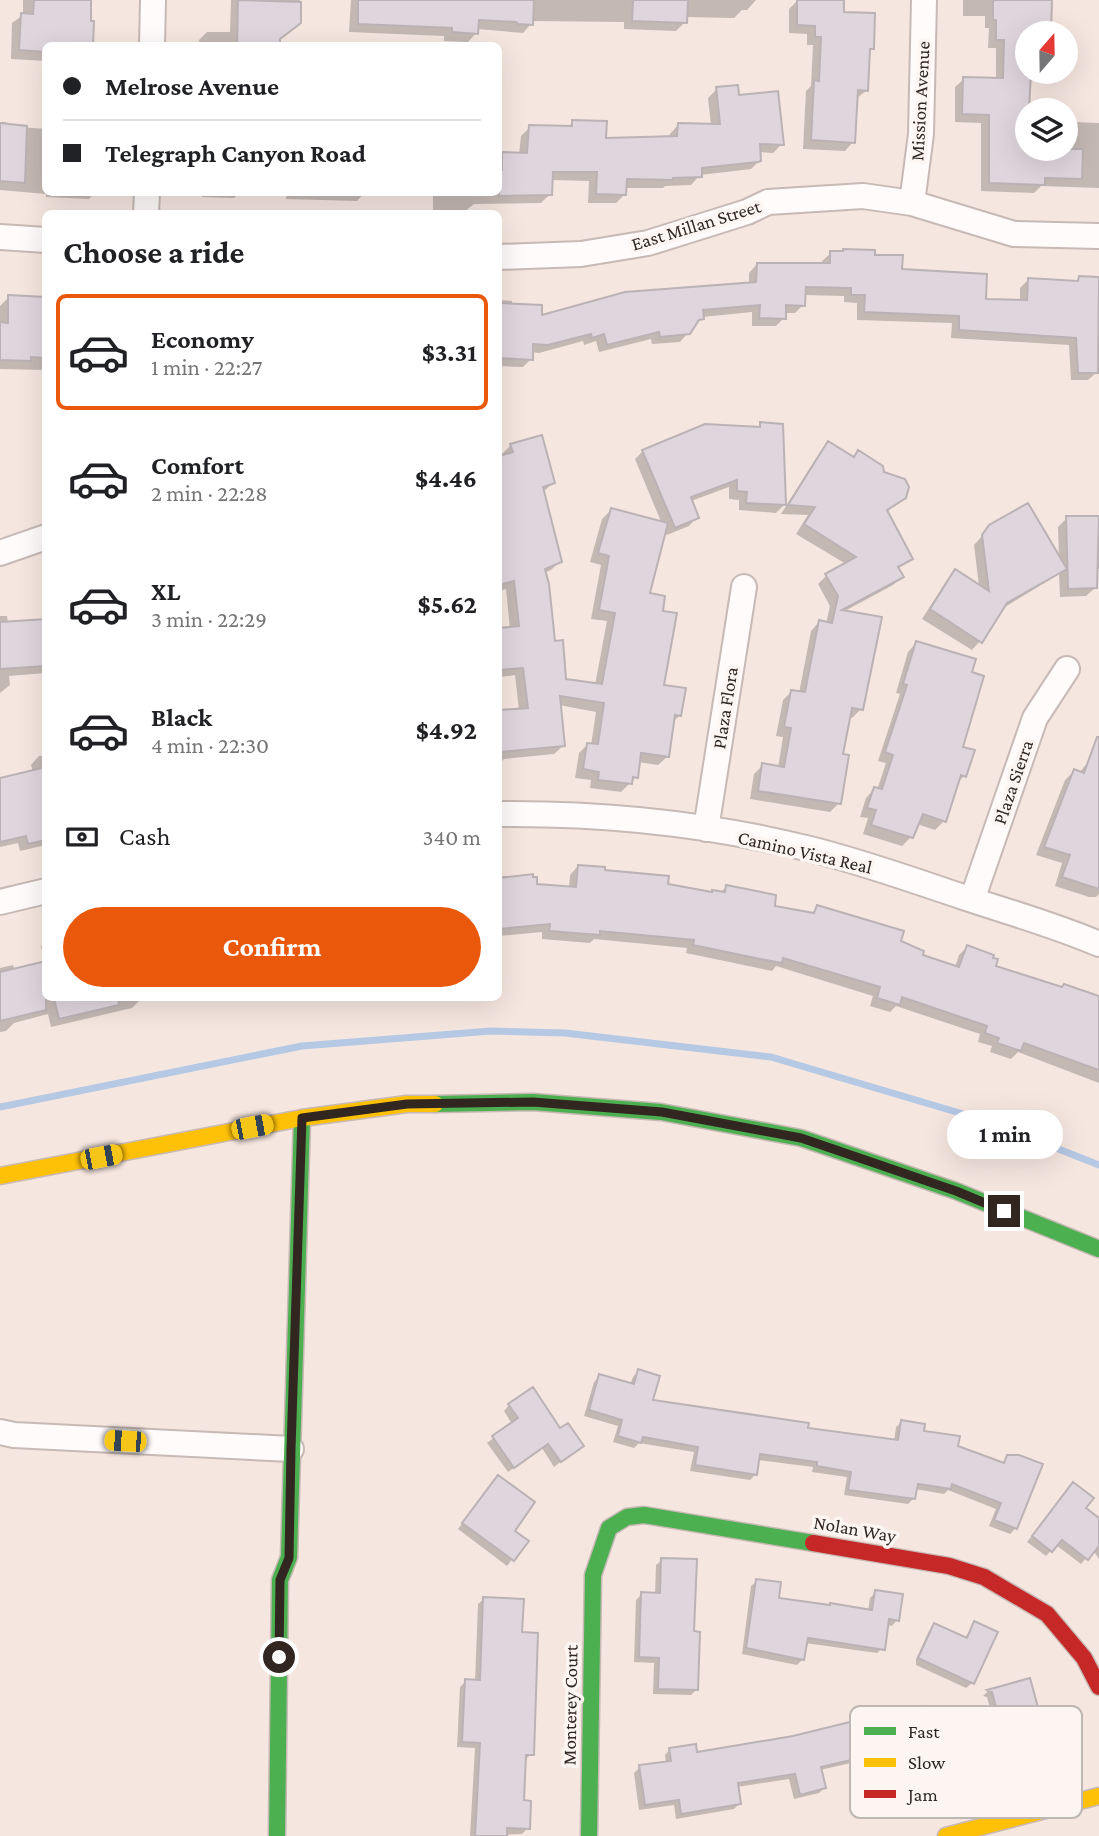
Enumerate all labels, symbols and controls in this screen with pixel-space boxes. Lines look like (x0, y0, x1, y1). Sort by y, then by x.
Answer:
north arrow (1015, 21, 1078, 84)
map controls (1015, 21, 1078, 161)
street label: Mission Avenue (906, 41, 934, 161)
text: Melrose Avenue (105, 72, 279, 101)
button: layers (1015, 98, 1078, 161)
text: Telegraph Canyon Road (105, 139, 366, 168)
street label: East Millan Street (629, 195, 764, 255)
text: Choose a ride (63, 234, 244, 270)
icon: car (67, 321, 130, 384)
text: Economy (151, 325, 254, 354)
text: $3.31 (422, 338, 477, 367)
text: 1 min · 22:27 (151, 354, 262, 380)
icon: car (67, 447, 130, 510)
text: Comfort (151, 451, 244, 480)
text: $4.46 (415, 464, 477, 493)
text: 2 min · 22:28 (151, 480, 268, 506)
icon: car (67, 573, 130, 636)
text: XL (151, 577, 180, 606)
text: $5.62 (418, 590, 477, 619)
text: 3 min · 22:29 (151, 606, 267, 632)
street label: Plaza Flora (708, 665, 742, 750)
icon: car (67, 699, 130, 762)
text: Black (151, 703, 212, 732)
text: $4.92 (416, 716, 477, 745)
text: 4 min · 22:30 (151, 732, 269, 758)
street label: Plaza Sierra (989, 737, 1037, 827)
icon: cash (63, 818, 101, 856)
text: Cash (119, 822, 170, 851)
text: 340 m (423, 824, 481, 850)
street label: Camino Vista Real (736, 826, 874, 878)
button: Confirm (63, 907, 481, 987)
callout: 1 min (946, 1110, 1062, 1158)
car (230, 1113, 275, 1141)
text: 1 min (979, 1121, 1031, 1147)
car (79, 1143, 124, 1171)
route end (988, 1195, 1020, 1227)
car (104, 1429, 147, 1453)
street label: Nolan Way (812, 1511, 898, 1547)
route start (263, 1641, 295, 1673)
street label: Monterey Court (558, 1644, 582, 1765)
legend (850, 1706, 1082, 1818)
text: Fast (908, 1721, 940, 1742)
text: Slow (908, 1752, 945, 1773)
text: Jam (906, 1784, 938, 1805)

